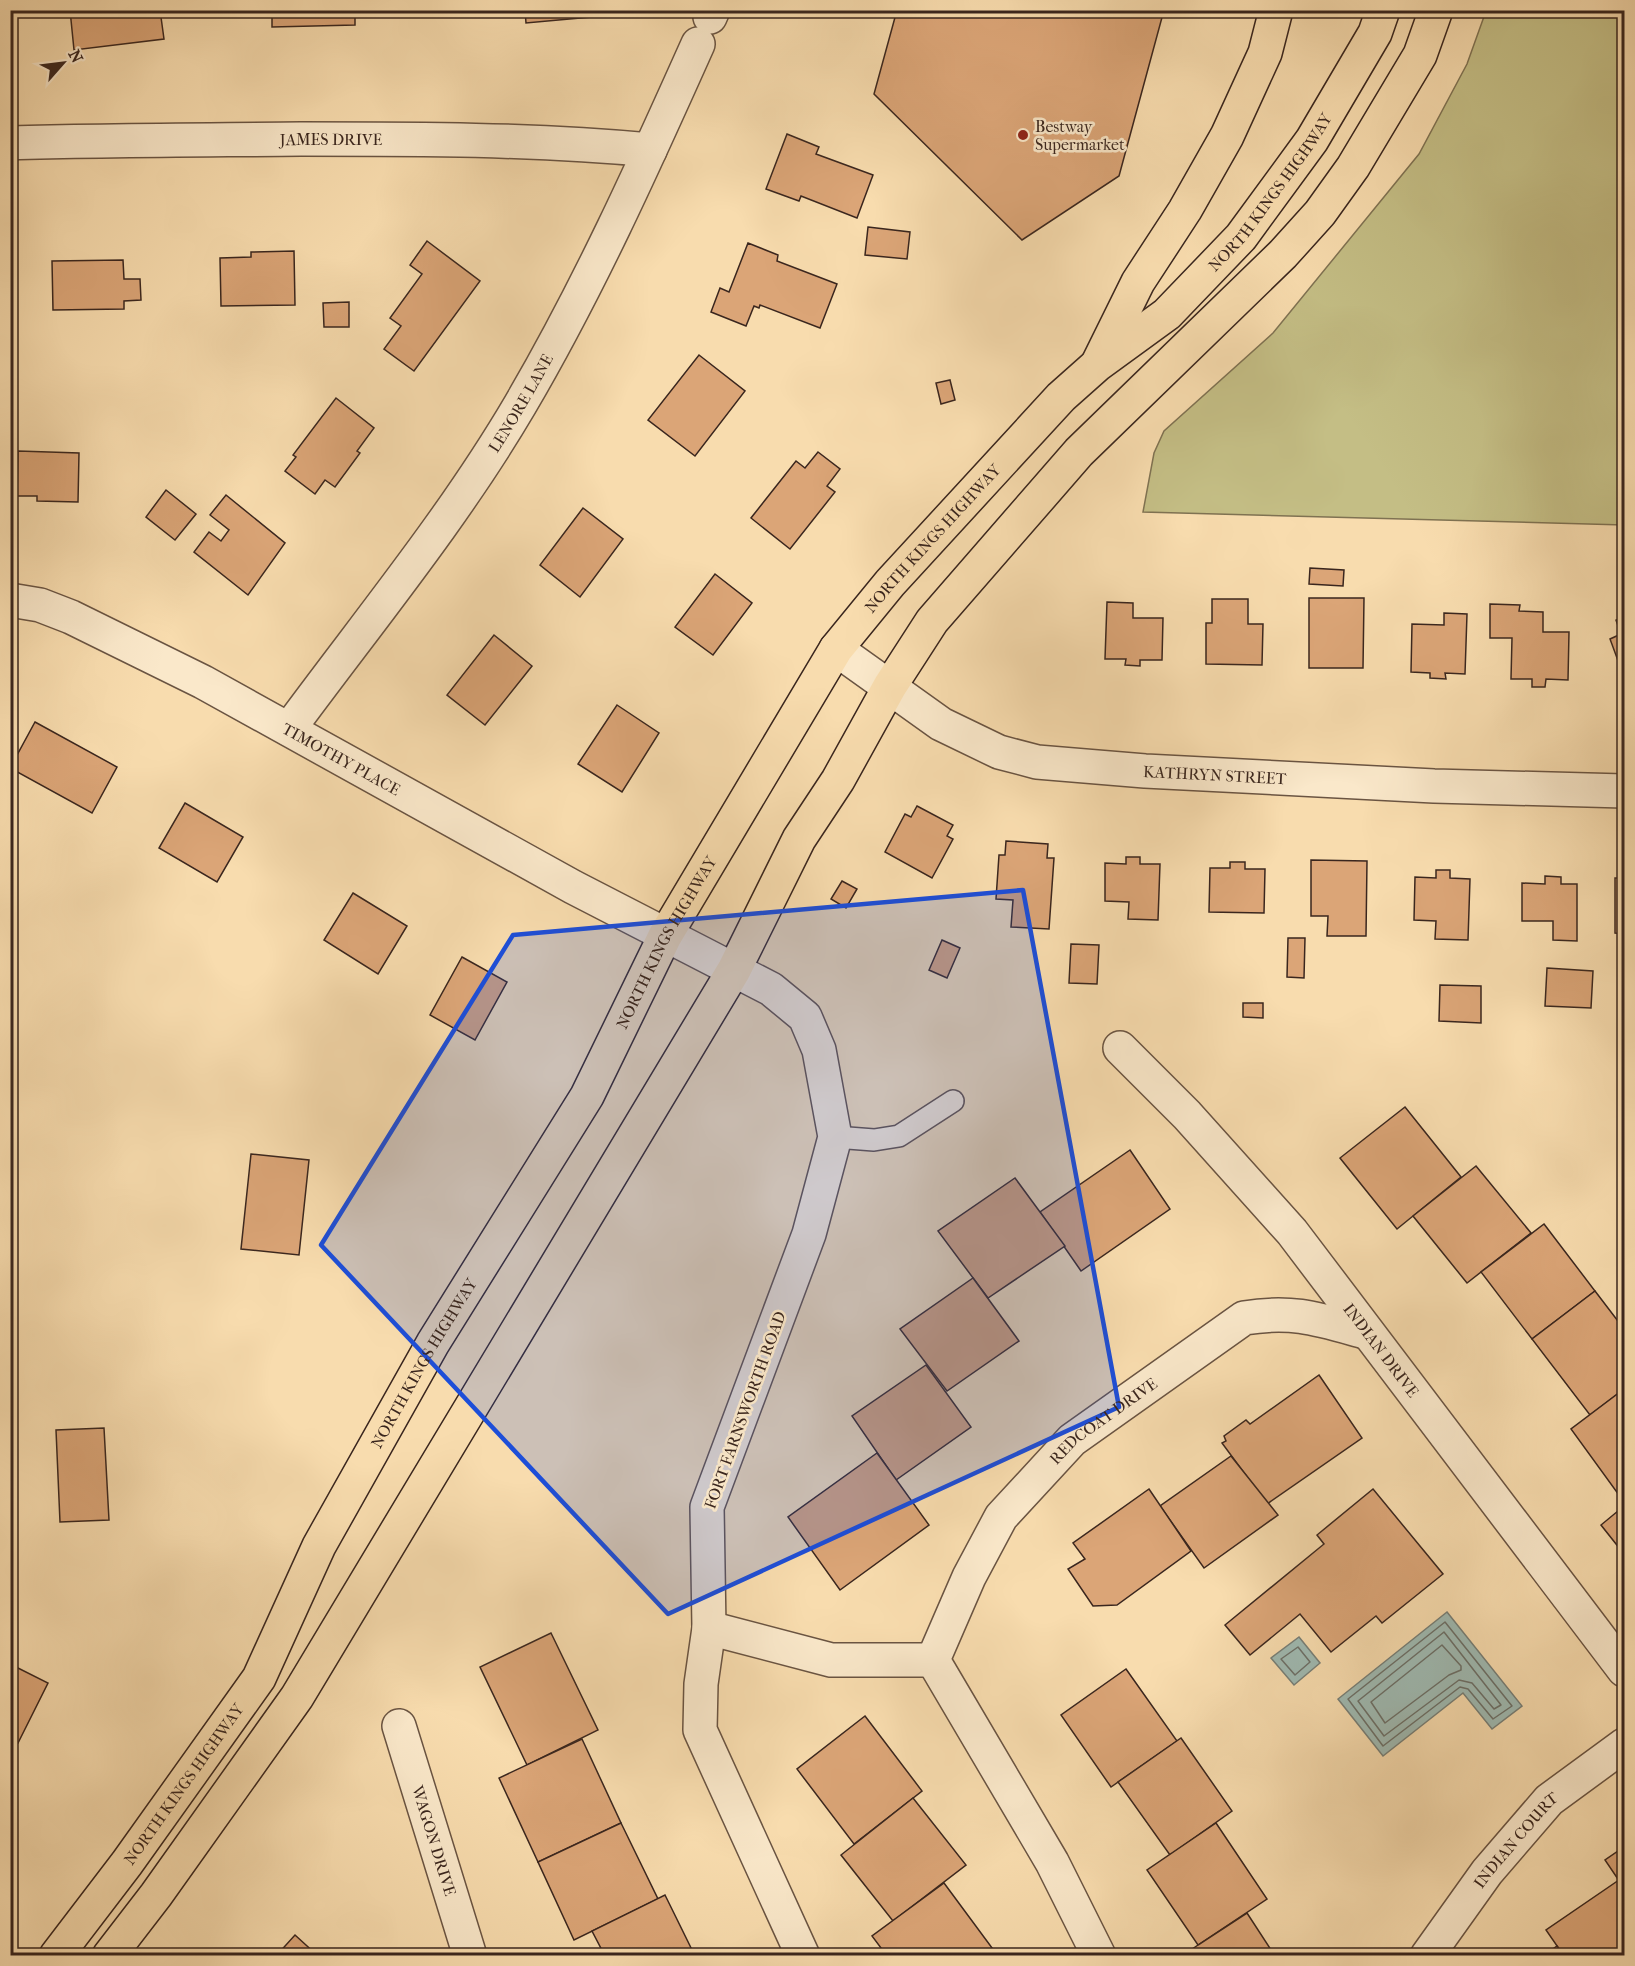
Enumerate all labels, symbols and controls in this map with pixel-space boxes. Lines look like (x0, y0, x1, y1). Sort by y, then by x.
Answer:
north arrow (33, 33, 93, 93)
text: N (65, 46, 87, 67)
street label: NORTH KINGS HIGHWAY (1204, 109, 1336, 275)
place label: Bestway Supermarket (1035, 117, 1125, 154)
marker: Bestway Supermarket (1016, 128, 1030, 142)
street label: JAMES DRIVE (278, 129, 382, 149)
street label: LENORE LANE (484, 350, 557, 456)
street label: NORTH KINGS HIGHWAY (860, 459, 1005, 616)
street label: TIMOTHY PLACE (279, 718, 404, 799)
street label: KATHRYN STREET (1143, 761, 1287, 788)
street label: NORTH KINGS HIGHWAY (612, 851, 721, 1032)
street label: NORTH KINGS HIGHWAY (367, 1274, 481, 1451)
street label: INDIAN DRIVE (1340, 1299, 1423, 1401)
street label: FORT FARNSWORTH ROAD (700, 1309, 790, 1511)
street label: REDCOAT DRIVE (1045, 1373, 1161, 1468)
street label: NORTH KINGS HIGHWAY (119, 1699, 248, 1868)
street label: WAGON DRIVE (408, 1782, 460, 1898)
street label: INDIAN COURT (1469, 1788, 1561, 1892)

